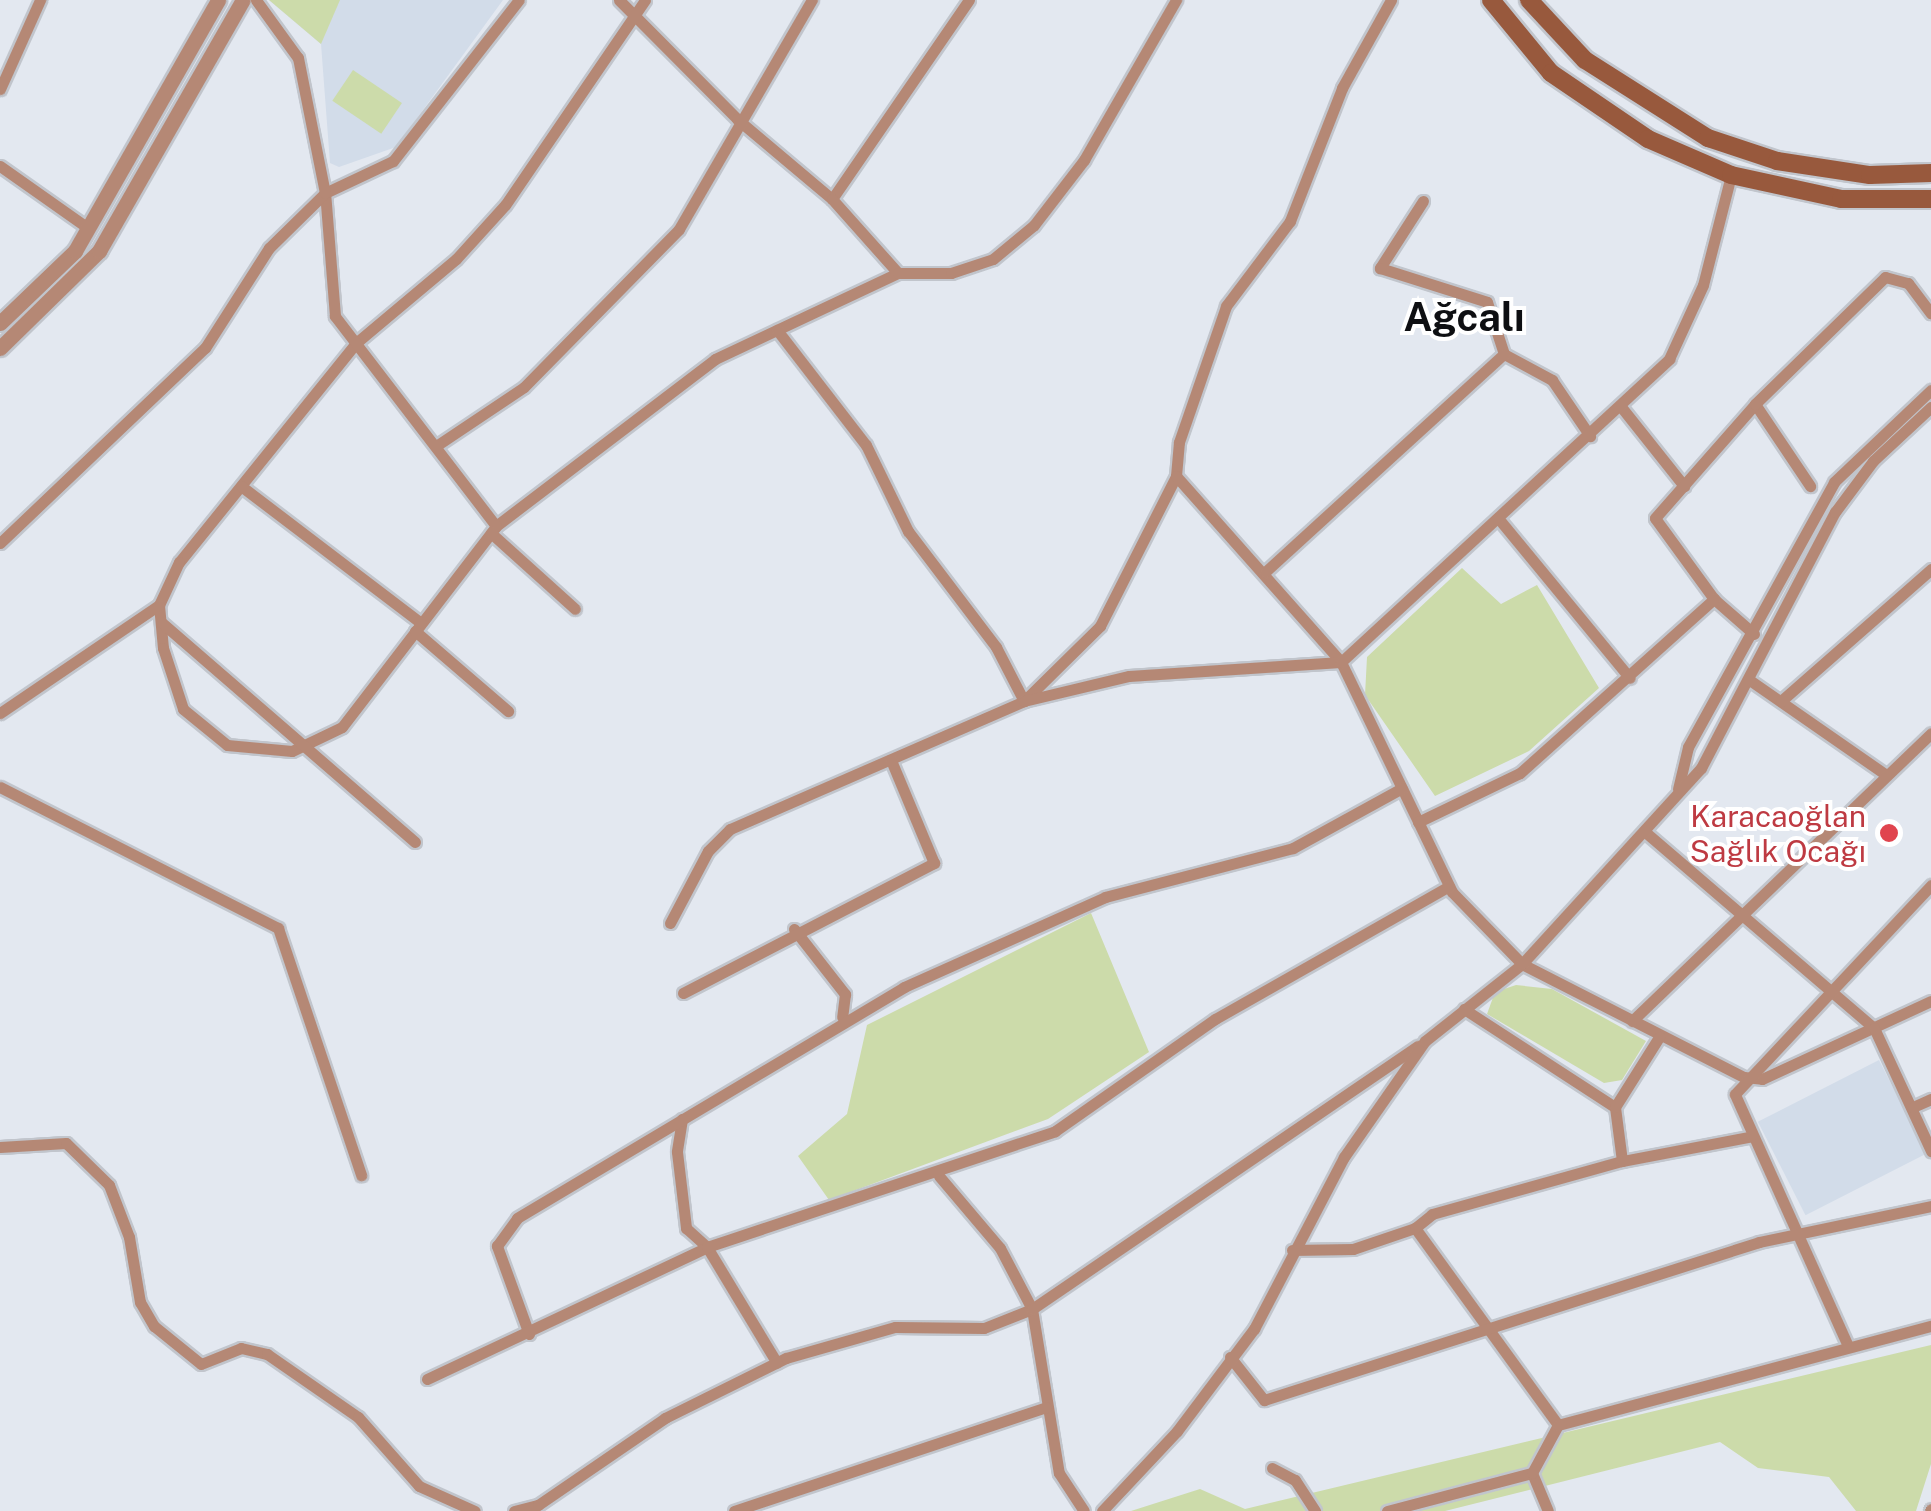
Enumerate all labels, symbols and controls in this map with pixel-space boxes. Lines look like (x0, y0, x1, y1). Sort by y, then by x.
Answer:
district label: Ağcalı (1403, 293, 1525, 341)
place label: Karacaoğlan Sağlık Ocağı (1690, 798, 1866, 868)
marker: Karacaoğlan Sağlık Ocağı (1876, 820, 1902, 846)

